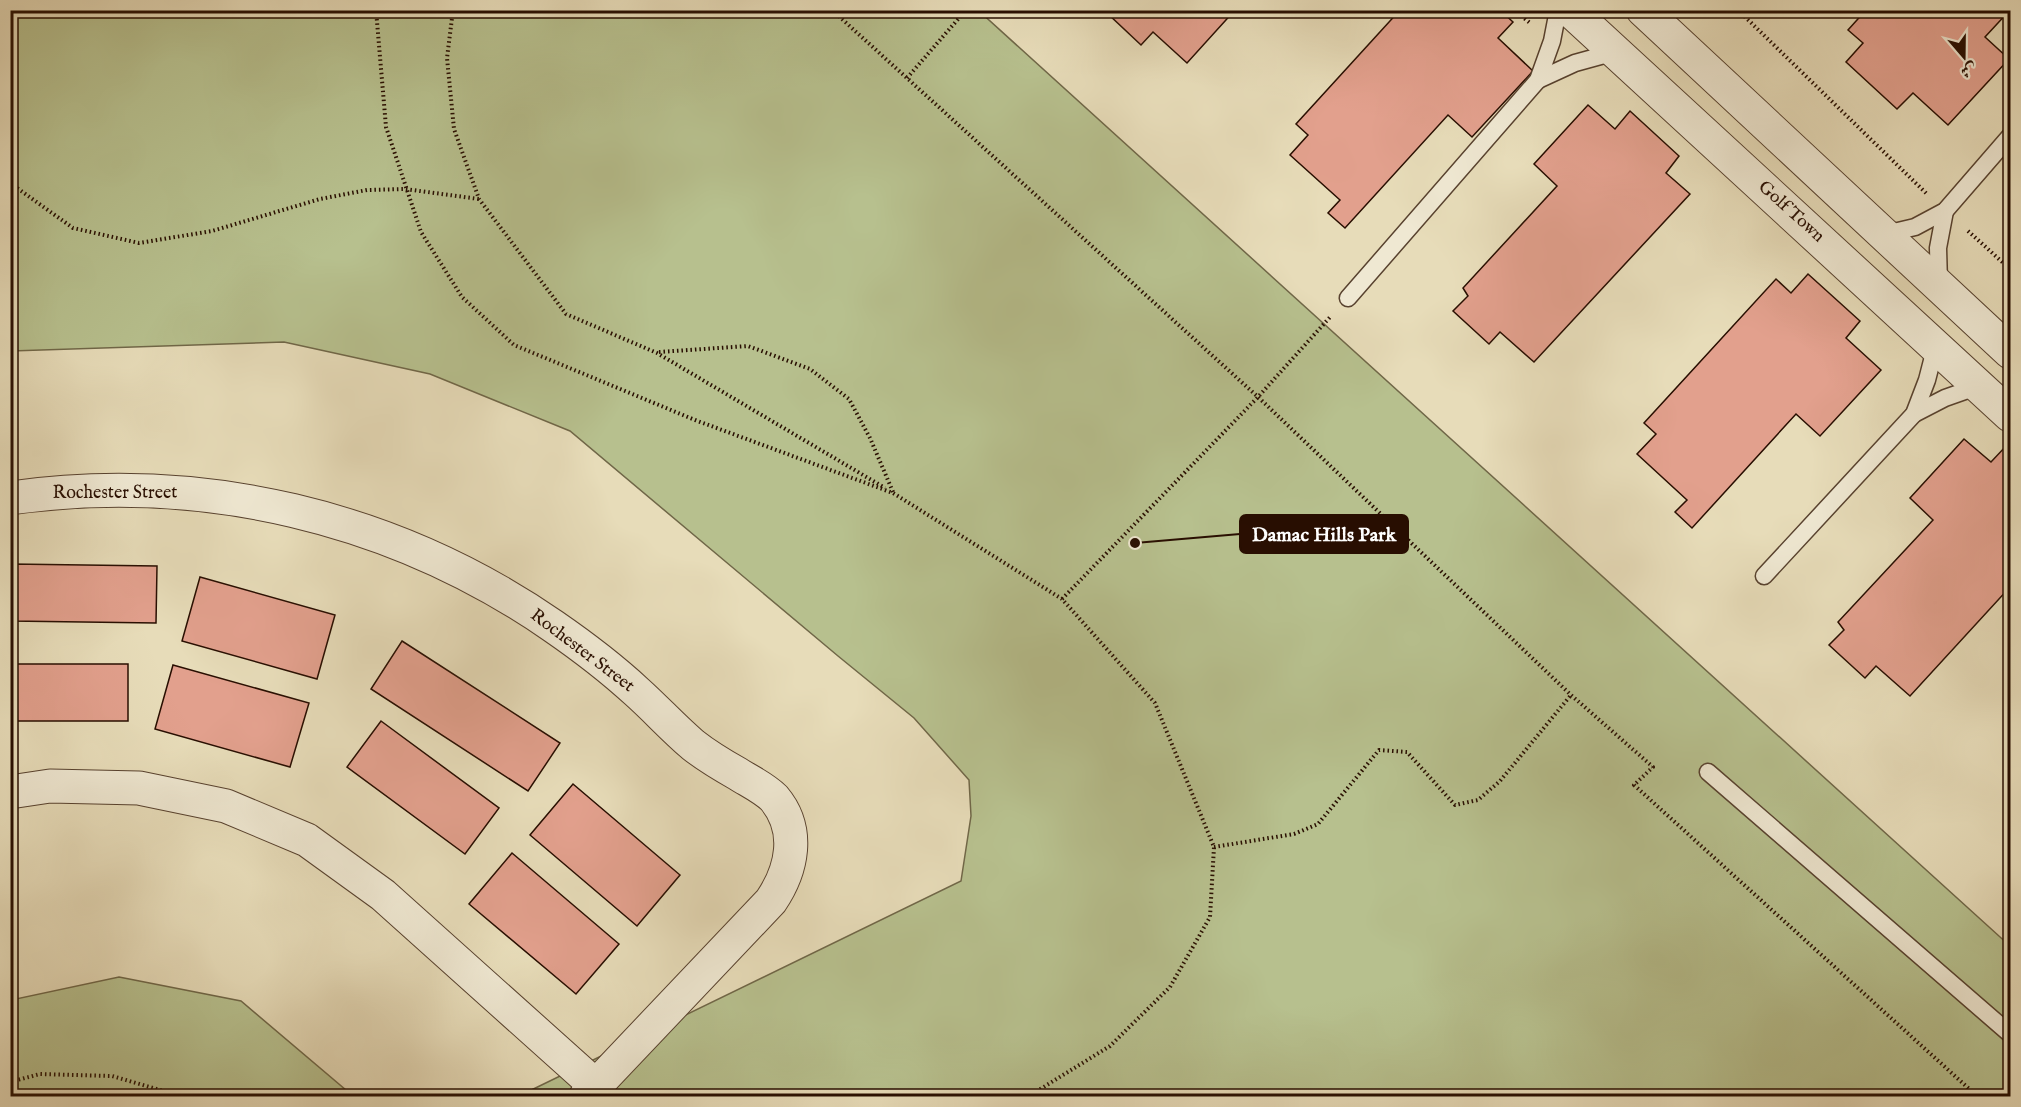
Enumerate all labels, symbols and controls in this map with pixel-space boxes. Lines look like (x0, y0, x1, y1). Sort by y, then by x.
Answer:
north arrow (1934, 27, 1994, 87)
text: ش (1958, 57, 1979, 81)
street label: Golf Town (1753, 176, 1829, 248)
street label: Rochester Street (53, 482, 177, 505)
callout: Damac Hills Park (1240, 515, 1408, 553)
text: Damac Hills Park (1252, 523, 1398, 548)
street label: Rochester Street (525, 604, 639, 698)

